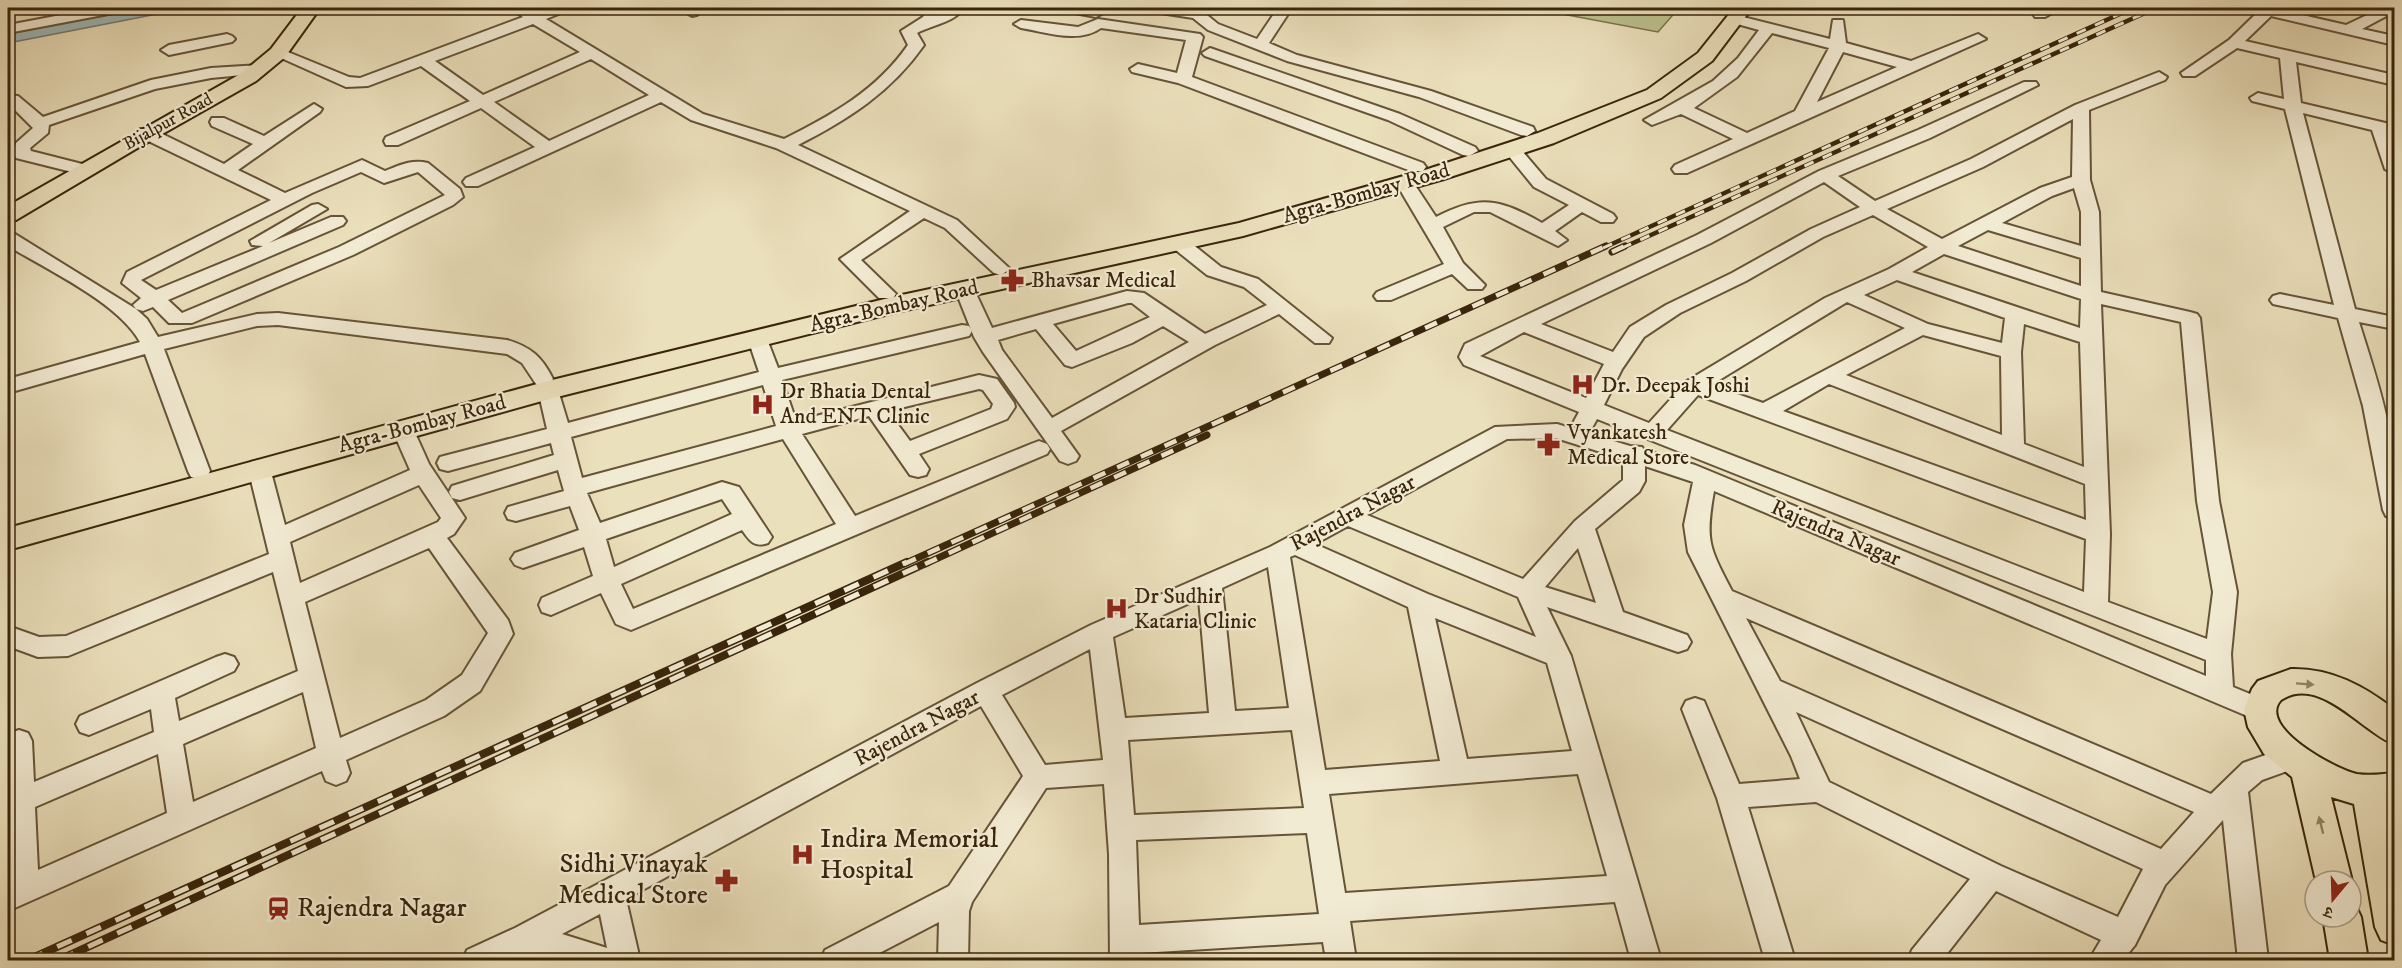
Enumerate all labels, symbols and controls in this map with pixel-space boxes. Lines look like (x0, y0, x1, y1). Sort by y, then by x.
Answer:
street label: Bijalpur Road (119, 88, 217, 156)
street label: Agra-Bombay Road (1279, 156, 1453, 230)
pharmacy icon: Bhavsar Medical (1000, 267, 1026, 293)
place label: Bhavsar Medical (1031, 267, 1176, 294)
street label: Agra-Bombay Road (807, 273, 981, 339)
hospital icon: Dr. Deepak Joshi (1570, 372, 1596, 398)
place label: Dr. Deepak Joshi (1601, 372, 1749, 399)
place label: Dr Bhatia Dental And ENT Clinic (780, 378, 931, 430)
street label: Agra-Bombay Road (335, 389, 509, 459)
hospital icon: Dr Bhatia Dental And ENT Clinic (749, 391, 775, 417)
place label: Vyankatesh Medical Store (1566, 419, 1689, 471)
pharmacy icon: Vyankatesh Medical Store (1536, 432, 1562, 458)
street label: Rajendra Nagar (1286, 468, 1421, 557)
street label: Rajendra Nagar (1767, 494, 1906, 573)
place label: Dr Sudhir Kataria Clinic (1134, 583, 1257, 635)
hospital icon: Dr Sudhir Kataria Clinic (1103, 596, 1129, 622)
one-way arrow (2295, 679, 2314, 688)
street label: Rajendra Nagar (850, 683, 985, 772)
one-way arrow (2315, 816, 2325, 834)
place label: Indira Memorial Hospital (820, 822, 998, 887)
hospital icon: Indira Memorial Hospital (789, 842, 815, 868)
place label: Sidhi Vinayak Medical Store (558, 847, 709, 912)
pharmacy icon: Sidhi Vinayak Medical Store (713, 867, 739, 893)
north arrow (2303, 869, 2363, 929)
place label: Rajendra Nagar (297, 891, 467, 925)
station icon: Rajendra Nagar (266, 895, 292, 921)
text: उ (2320, 901, 2336, 923)

